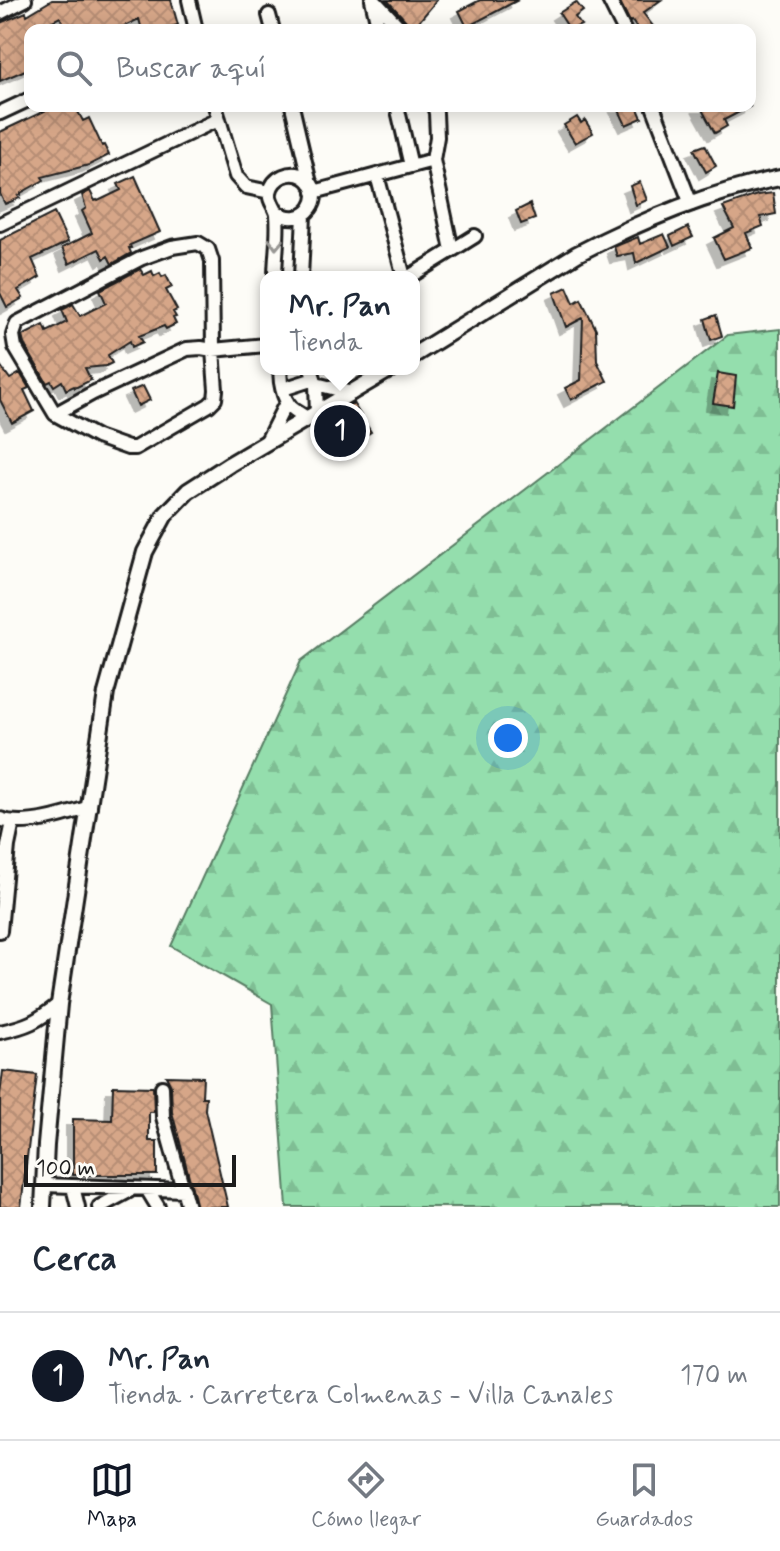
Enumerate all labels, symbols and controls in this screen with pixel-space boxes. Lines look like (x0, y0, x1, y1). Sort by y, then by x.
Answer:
search box (24, 24, 756, 112)
icon: search (52, 46, 96, 90)
text: Buscar aquí (116, 49, 267, 88)
one-way arrow (267, 238, 284, 251)
popup (260, 271, 420, 375)
text: Mr. Pan (289, 287, 391, 326)
text: Tienda (289, 326, 362, 360)
pin: 1 (314, 401, 366, 461)
your location (488, 718, 528, 758)
scale bar (24, 1151, 236, 1187)
text: 100 m (36, 1155, 95, 1183)
text: Cerca (32, 1237, 117, 1282)
text: Mr. Pan (108, 1340, 210, 1379)
text: 1 (52, 1359, 64, 1393)
text: 170 m (680, 1359, 748, 1393)
text: Tienda · Carretera Colmenas - Villa Canales (108, 1379, 613, 1413)
tab: Mapa (87, 1458, 137, 1534)
tab: Cómo llegar (311, 1458, 421, 1534)
tab: Guardados (595, 1458, 693, 1534)

